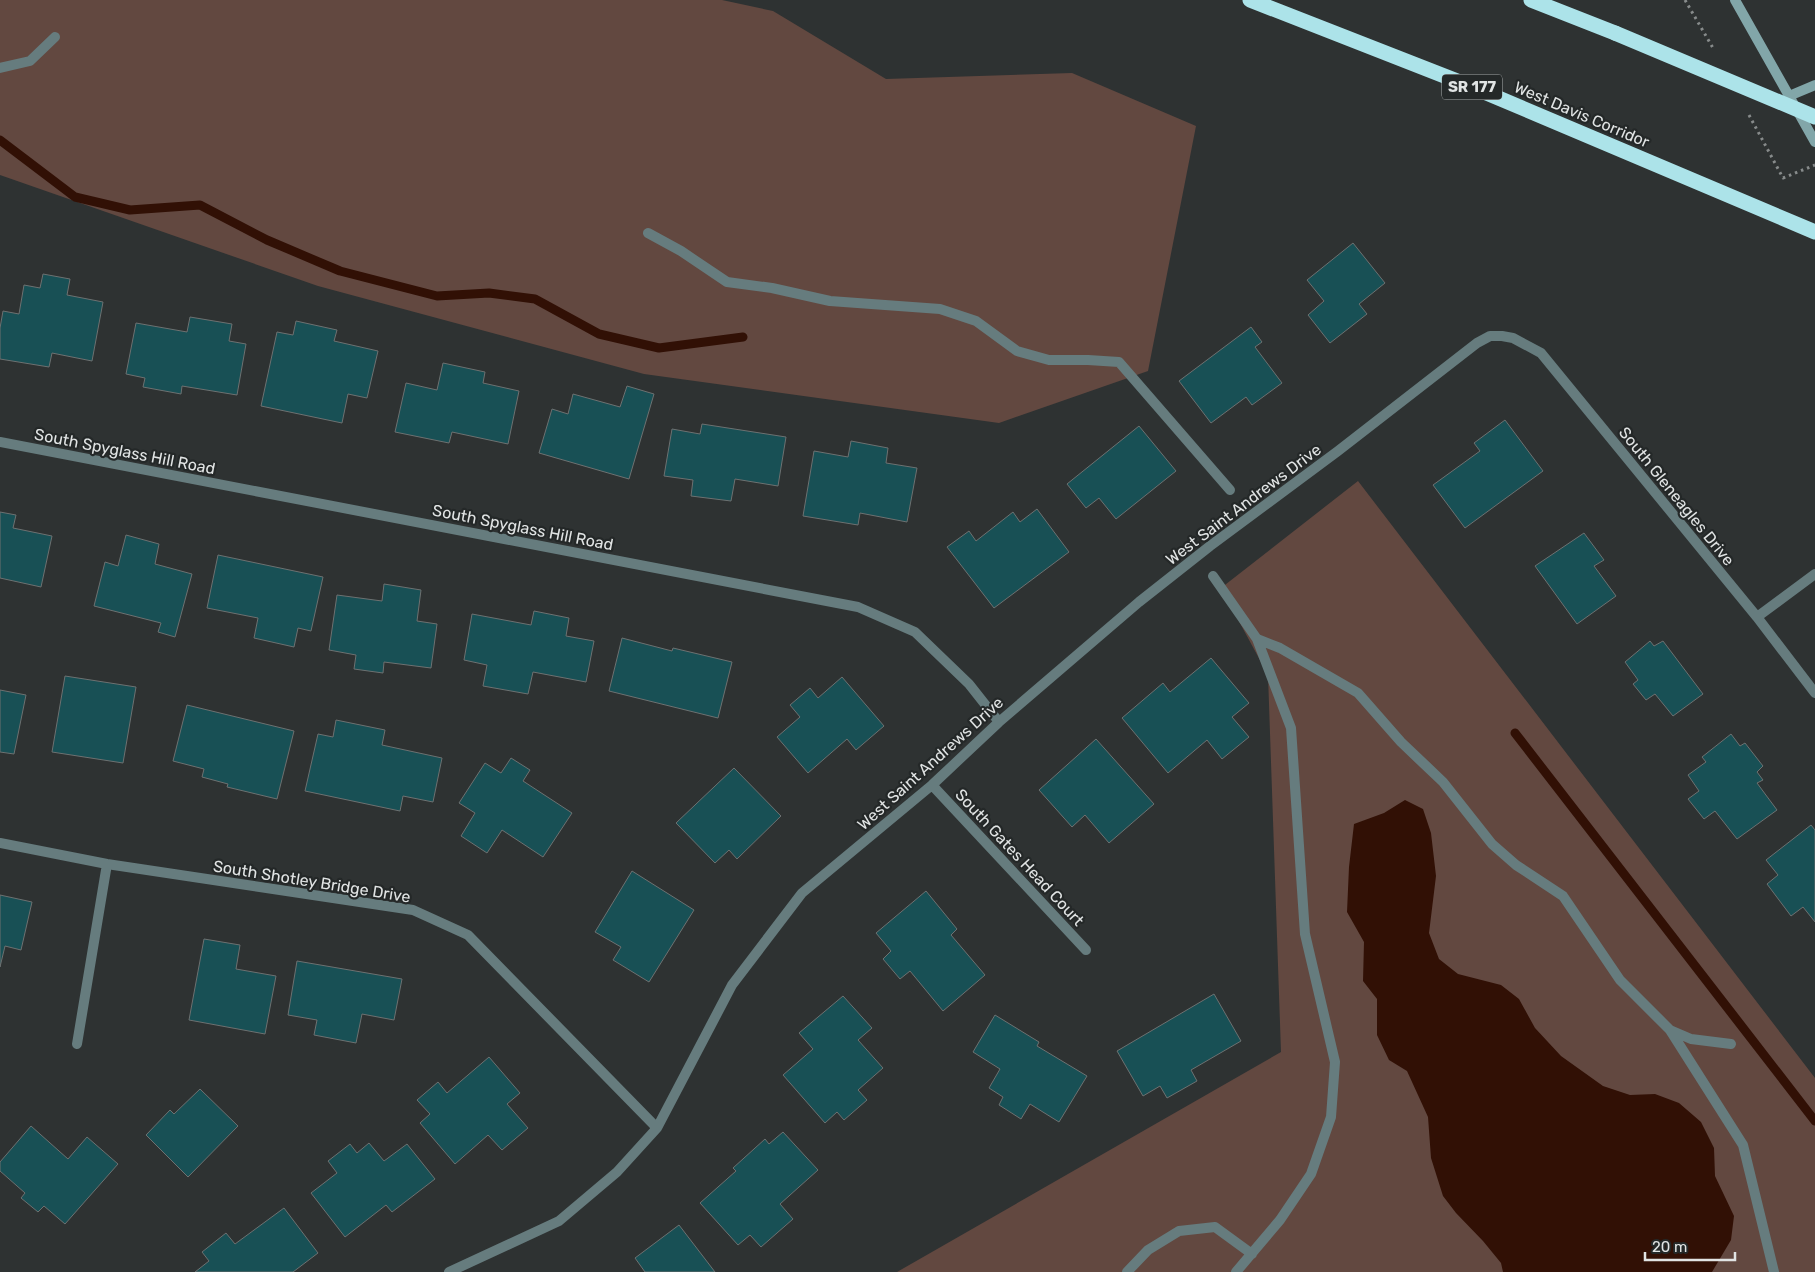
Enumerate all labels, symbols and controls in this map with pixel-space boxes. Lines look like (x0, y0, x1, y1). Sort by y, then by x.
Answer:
road number: SR 177 (1442, 74, 1502, 100)
street label: West Davis Corridor (1511, 77, 1652, 152)
street label: South Gleneagles Drive (1615, 423, 1738, 570)
street label: South Spyglass Hill Road (33, 425, 217, 478)
street label: West Saint Andrews Drive (1162, 440, 1325, 569)
street label: South Spyglass Hill Road (431, 501, 615, 554)
street label: West Saint Andrews Drive (854, 693, 1007, 834)
street label: South Gates Head Court (951, 785, 1088, 930)
street label: South Shotley Bridge Drive (212, 856, 412, 907)
scale bar (1645, 1230, 1735, 1262)
text: 20 m (1652, 1238, 1687, 1256)

